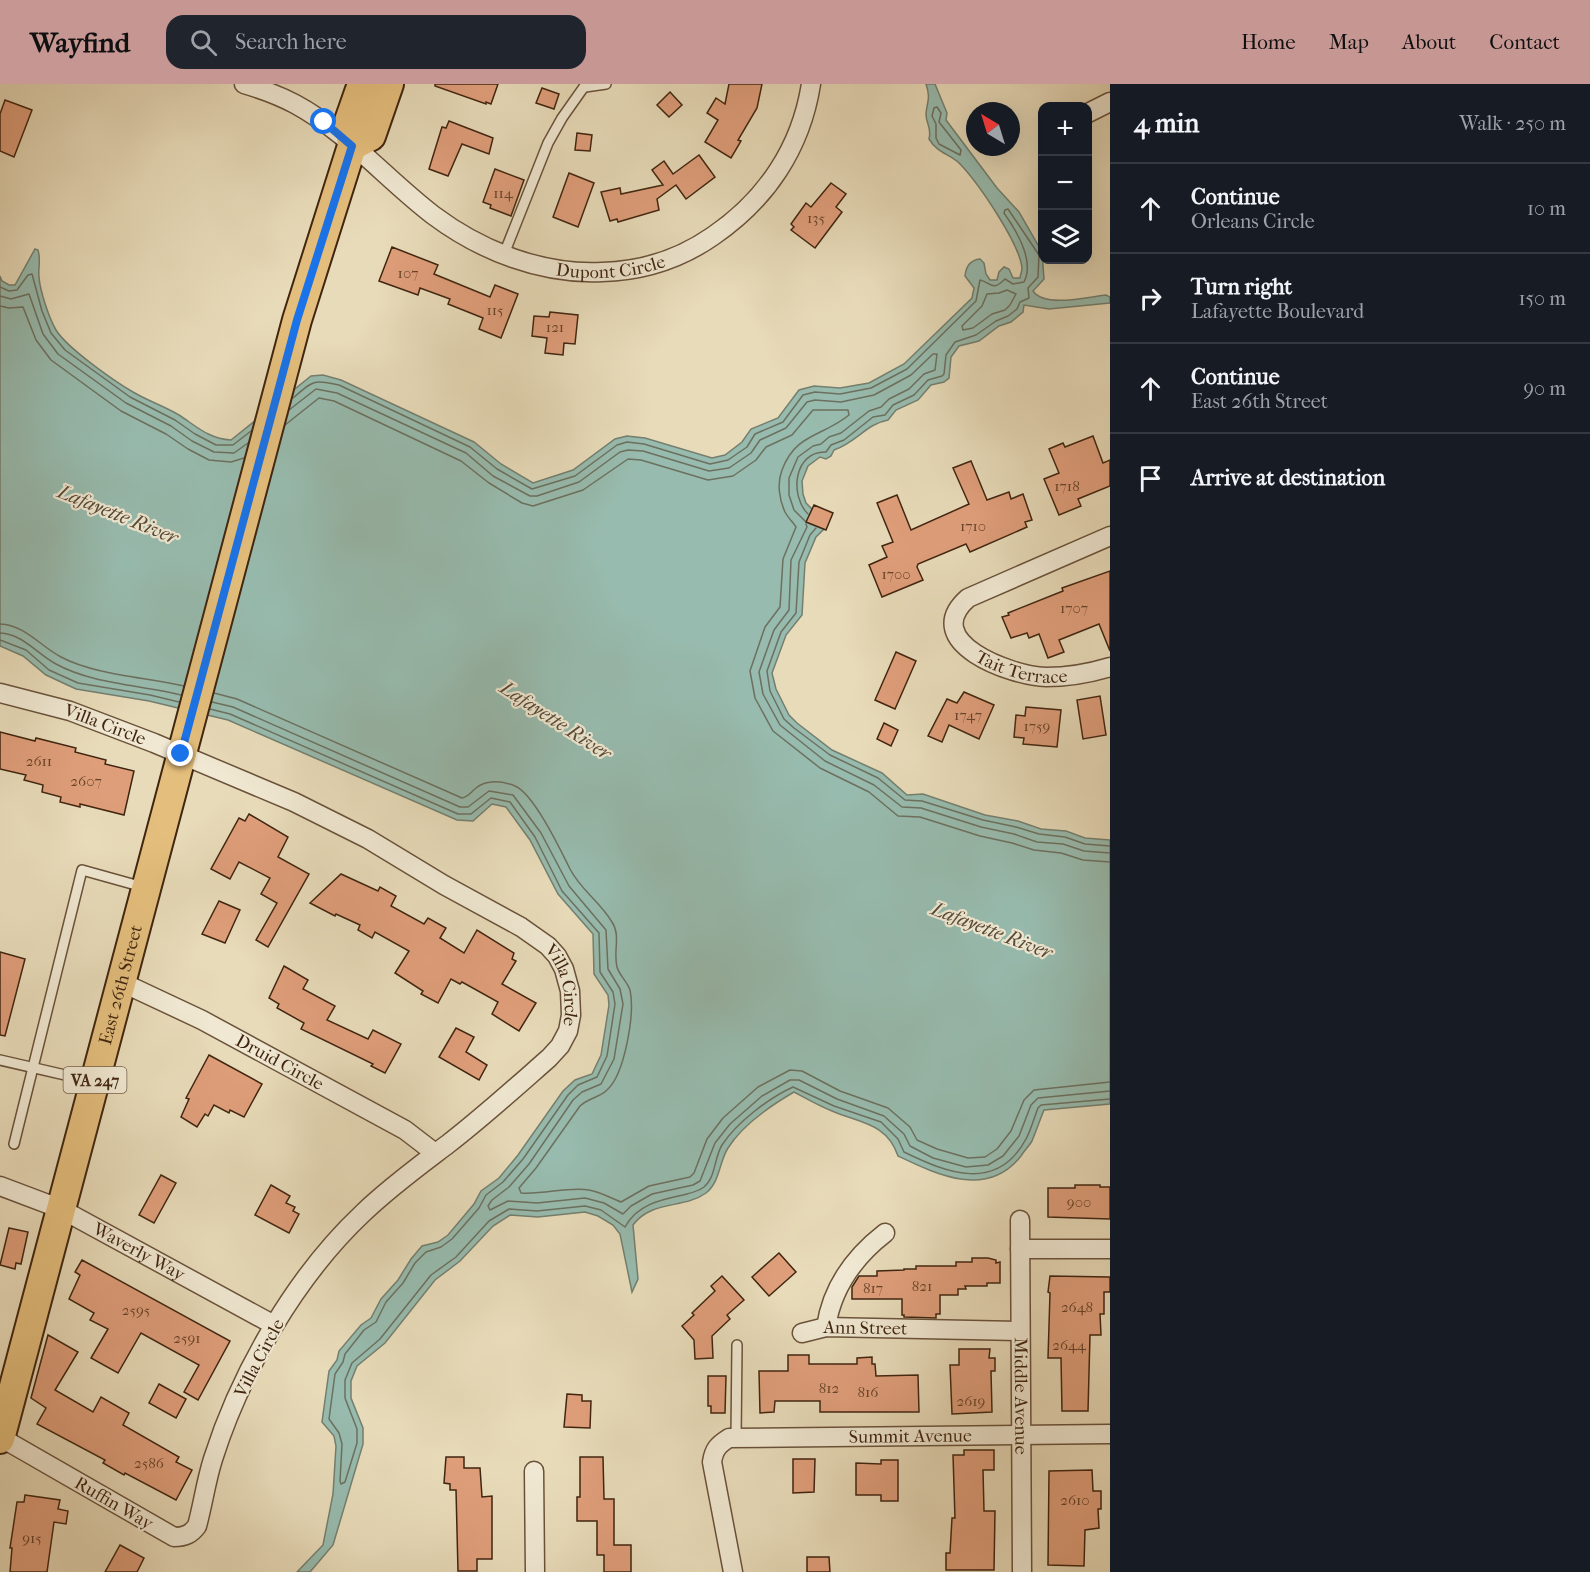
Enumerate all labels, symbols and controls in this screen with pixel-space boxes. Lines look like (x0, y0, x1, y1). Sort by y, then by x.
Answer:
search box (166, 15, 586, 69)
text: Wayfind (30, 26, 130, 59)
icon: search (187, 26, 220, 59)
text: Search here (235, 29, 347, 55)
text: Home (1241, 30, 1296, 54)
text: Map (1329, 30, 1369, 54)
text: About (1402, 30, 1456, 54)
text: Contact (1489, 30, 1560, 54)
north arrow (966, 102, 1020, 156)
map controls (1038, 102, 1092, 264)
button: + (1038, 102, 1092, 156)
route start (310, 108, 336, 134)
text: 4 min (1134, 108, 1199, 139)
text: Walk · 250 m (1459, 112, 1566, 135)
button: − (1038, 156, 1092, 210)
house number: 114 (493, 184, 514, 202)
text: Continue (1191, 184, 1280, 210)
icon: ahead (1134, 192, 1167, 225)
text: 10 m (1527, 197, 1566, 220)
house number: 135 (807, 209, 825, 227)
button: layers (1038, 210, 1092, 264)
text: Orleans Circle (1191, 210, 1315, 233)
street label: Dupont Circle (555, 251, 668, 283)
house number: 107 (398, 264, 418, 282)
text: Turn right (1191, 274, 1292, 300)
icon: right (1134, 282, 1167, 315)
text: 150 m (1518, 287, 1566, 310)
text: Lafayette Boulevard (1191, 300, 1364, 323)
house number: 115 (486, 301, 504, 319)
house number: 121 (546, 318, 564, 336)
text: Continue (1191, 364, 1280, 390)
icon: ahead (1134, 372, 1167, 405)
text: 90 m (1524, 377, 1566, 400)
text: East 26th Street (1191, 390, 1328, 413)
icon: arrive (1134, 462, 1167, 495)
text: Arrive at destination (1191, 465, 1385, 491)
house number: 1718 (1054, 477, 1080, 495)
water label: Lafayette River (52, 479, 183, 550)
house number: 1710 (960, 517, 986, 535)
house number: 1700 (881, 565, 911, 583)
house number: 1707 (1060, 599, 1088, 617)
street label: Tait Terrace (971, 646, 1068, 688)
water label: Lafayette River (494, 675, 617, 766)
street label: Villa Circle (60, 699, 149, 750)
house number: 1747 (954, 706, 982, 724)
house number: 1759 (1024, 717, 1051, 735)
route end (167, 740, 193, 766)
house number: 2611 (26, 752, 52, 770)
house number: 2607 (70, 772, 102, 790)
water label: Lafayette River (926, 896, 1057, 965)
street label: East 26th Street (95, 922, 147, 1047)
street label: Villa Circle (540, 939, 581, 1028)
street label: Druid Circle (232, 1030, 327, 1095)
road number: VA 247 (64, 1067, 127, 1093)
house number: 900 (1067, 1193, 1091, 1211)
street label: Waverly Way (88, 1218, 190, 1286)
house number: 821 (912, 1277, 932, 1295)
house number: 817 (863, 1279, 883, 1297)
house number: 2648 (1061, 1298, 1093, 1316)
house number: 2595 (122, 1301, 150, 1319)
street label: Villa Circle (230, 1315, 289, 1402)
street label: Ann Street (822, 1317, 908, 1340)
house number: 2591 (173, 1329, 201, 1347)
house number: 2644 (1052, 1336, 1087, 1354)
street label: Middle Avenue (1010, 1337, 1031, 1455)
house number: 812 (819, 1379, 840, 1397)
house number: 816 (858, 1383, 879, 1401)
house number: 2619 (957, 1392, 986, 1410)
street label: Summit Avenue (849, 1425, 972, 1448)
house number: 2586 (134, 1454, 165, 1472)
street label: Ruffin Way (71, 1473, 158, 1535)
house number: 2610 (1060, 1491, 1090, 1509)
house number: 915 (22, 1529, 42, 1547)

